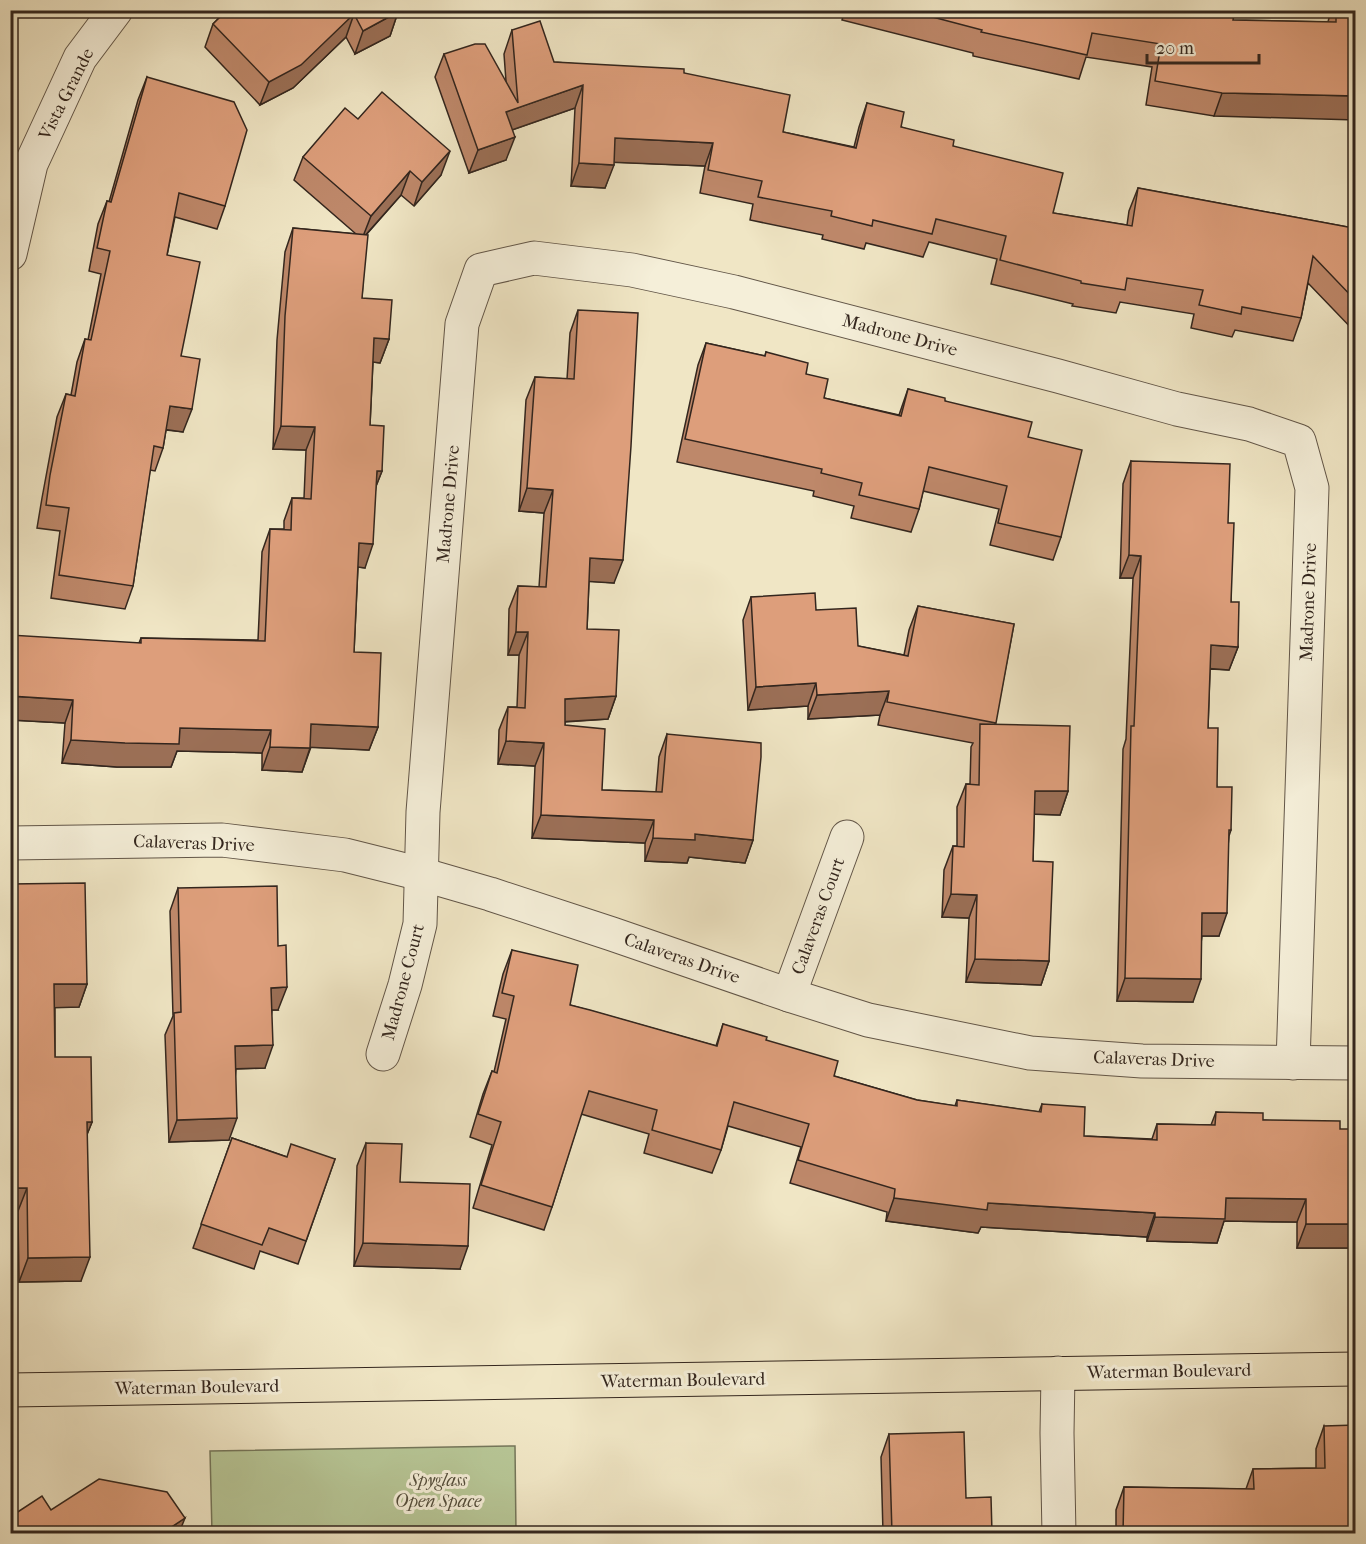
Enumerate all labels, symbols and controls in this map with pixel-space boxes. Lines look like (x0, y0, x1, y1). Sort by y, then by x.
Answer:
scale bar (1147, 27, 1260, 65)
text: 20 m (1156, 38, 1194, 59)
street label: Vista Grande (34, 45, 99, 144)
street label: Madrone Drive (840, 310, 960, 361)
street label: Madrone Drive (433, 444, 464, 564)
street label: Madrone Drive (1296, 542, 1321, 661)
street label: Calaveras Drive (133, 831, 255, 856)
street label: Calaveras Court (788, 854, 850, 978)
street label: Madrone Court (378, 921, 429, 1043)
street label: Calaveras Drive (621, 929, 743, 988)
street label: Calaveras Drive (1093, 1047, 1215, 1072)
street label: Waterman Boulevard (1086, 1360, 1251, 1383)
street label: Waterman Boulevard (600, 1369, 765, 1392)
street label: Waterman Boulevard (114, 1376, 279, 1399)
park label: Spyglass Open Space (395, 1470, 482, 1512)

